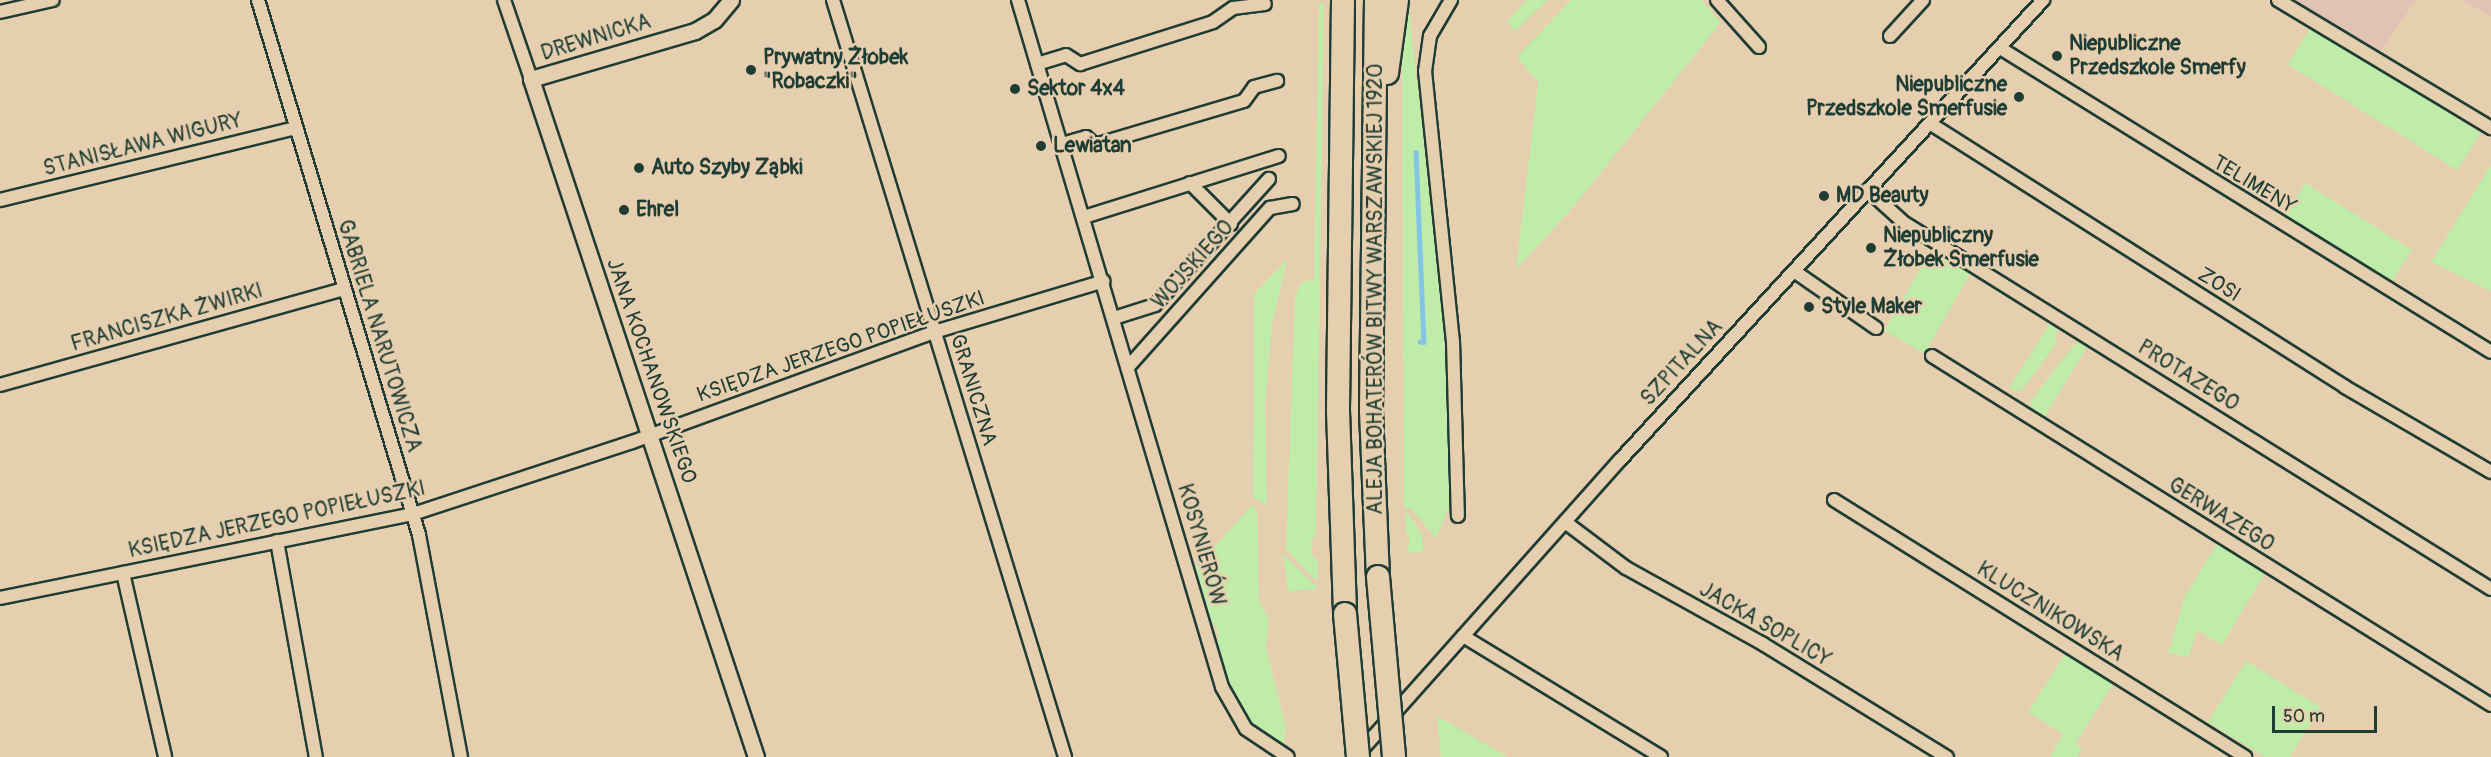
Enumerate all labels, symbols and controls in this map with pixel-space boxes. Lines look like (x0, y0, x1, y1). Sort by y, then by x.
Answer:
street label: DREWNICKA (538, 9, 654, 67)
place label: Niepubliczne Przedszkole Smerfy (2069, 31, 2246, 81)
place label: Prywatny Żłobek "Robaczki" (763, 45, 908, 95)
marker: Niepubliczne Przedszkole Smerfy (2050, 49, 2064, 63)
marker: Prywatny Żłobek "Robaczki" (744, 63, 758, 77)
street label: ALEJA BOHATERÓW BITWY WARSZAWSKIEJ 1920 (1363, 63, 1389, 515)
place label: Niepubliczne Przedszkole Smerfusie (1806, 72, 2007, 122)
place label: Sektor 4x4 (1027, 76, 1125, 102)
marker: Sektor 4x4 (1008, 82, 1022, 96)
marker: Niepubliczne Przedszkole Smerfusie (2012, 90, 2026, 104)
street label: STANISŁAWA WIGURY (41, 108, 245, 182)
place label: Lewiatan (1053, 133, 1132, 159)
marker: Lewiatan (1034, 139, 1048, 153)
street label: TELIMENY (2208, 150, 2300, 220)
place label: Auto Szyby Ząbki (651, 155, 803, 181)
marker: Auto Szyby Ząbki (632, 161, 646, 175)
place label: MD Beauty (1836, 183, 1928, 209)
marker: MD Beauty (1817, 189, 1831, 203)
place label: Ehrel (636, 197, 679, 223)
marker: Ehrel (617, 203, 631, 217)
street label: WOJSKIEGO (1147, 216, 1239, 314)
street label: GABRIELA NARUTOWICZA (332, 217, 426, 455)
place label: Niepubliczny Żłobek Smerfusie (1883, 223, 2039, 273)
marker: Niepubliczny Żłobek Smerfusie (1864, 241, 1878, 255)
street label: JANA KOCHANOWSKIEGO (601, 255, 701, 487)
street label: ZOSI (2193, 262, 2245, 308)
street label: FRANCISZKA ŻWIRKI (68, 279, 266, 357)
street label: KSIĘDZA JERZEGO POPIEŁUSZKI (694, 286, 988, 408)
place label: Style Maker (1821, 294, 1922, 320)
marker: Style Maker (1802, 300, 1816, 314)
street label: SZPITALNA (1636, 315, 1728, 411)
street label: GRANICZNA (944, 331, 1002, 449)
street label: PROTAZEGO (2133, 335, 2243, 417)
street label: GERWAZEGO (2164, 473, 2278, 557)
street label: KSIĘDZA JERZEGO POPIEŁUSZKI (126, 476, 428, 564)
street label: KOSYNIERÓW (1172, 481, 1230, 609)
street label: KLUCZNIKOWSKA (1972, 557, 2128, 667)
street label: JACKA SOPLICY (1695, 577, 1835, 673)
scale bar (2275, 694, 2380, 732)
text: 50 m (2283, 705, 2325, 728)

